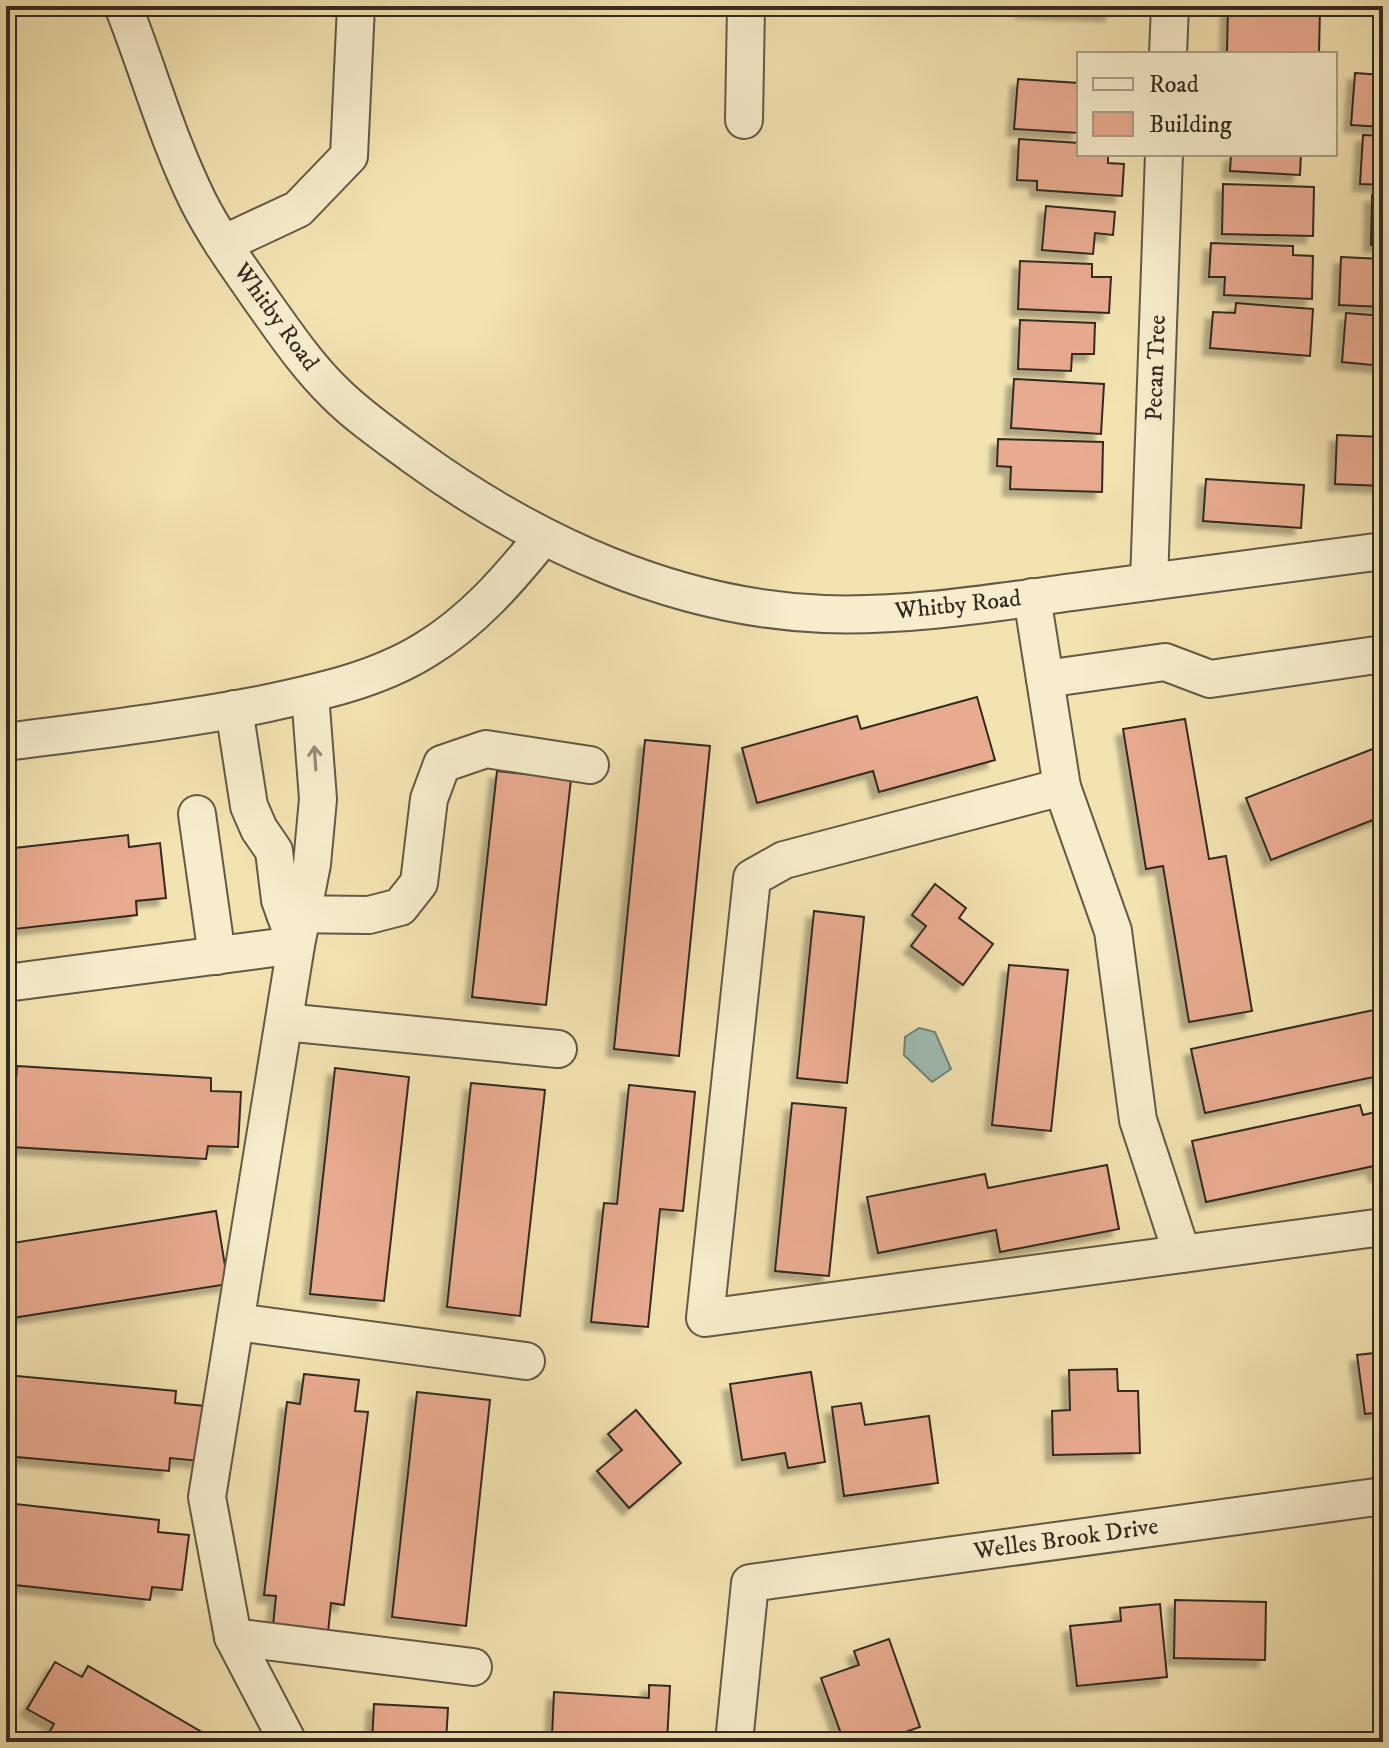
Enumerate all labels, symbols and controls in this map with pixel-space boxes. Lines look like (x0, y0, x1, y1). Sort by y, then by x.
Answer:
legend (1077, 52, 1337, 156)
text: Road (1149, 70, 1199, 100)
text: Building (1149, 110, 1232, 140)
street label: Whitby Road (226, 256, 325, 377)
street label: Pecan Tree (1139, 314, 1173, 422)
street label: Whitby Road (893, 583, 1022, 627)
one-way arrow (307, 745, 322, 772)
street label: Welles Brook Drive (971, 1511, 1160, 1567)

